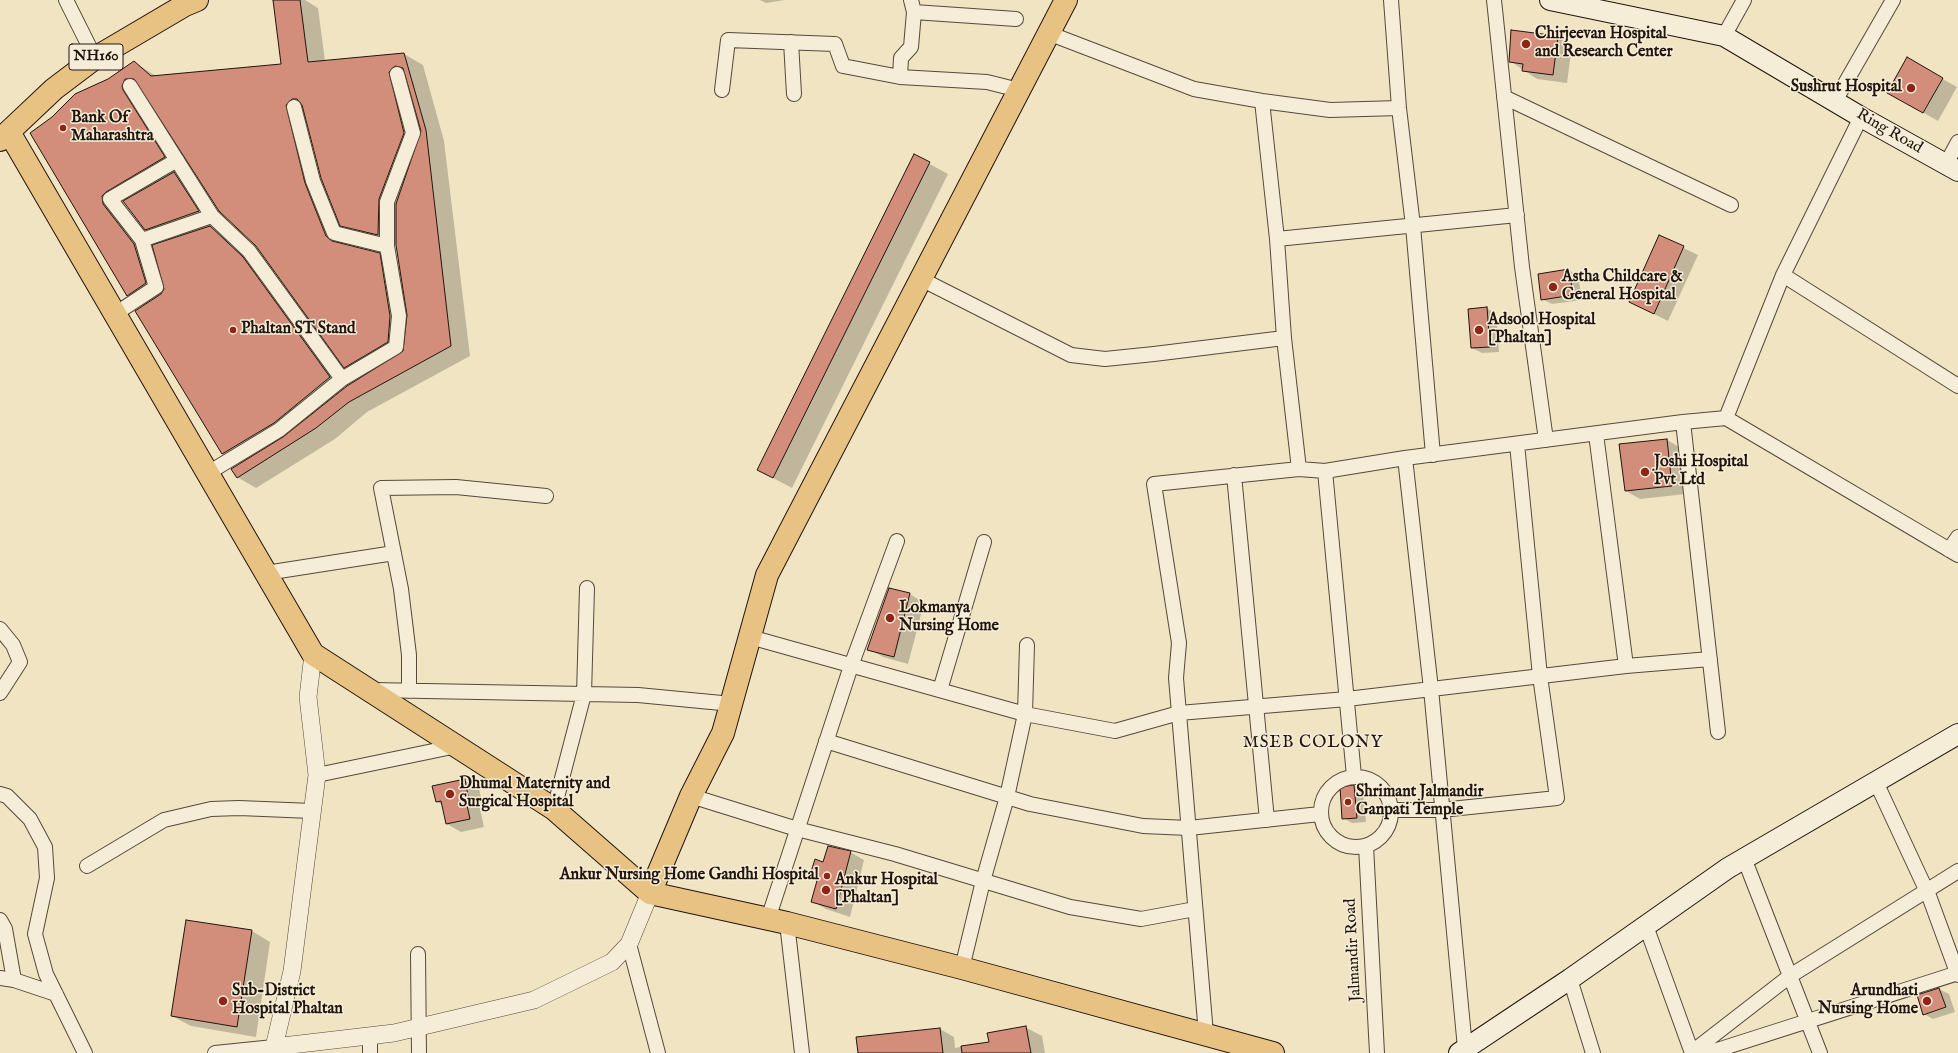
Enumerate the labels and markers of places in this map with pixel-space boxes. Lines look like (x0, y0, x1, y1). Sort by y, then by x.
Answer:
place label: Chirjeevan Hospital and Research Center (1535, 25, 1672, 63)
marker: Chirjeevan Hospital and Research Center (1520, 38, 1532, 50)
place label: Sushrut Hospital (1791, 78, 1902, 98)
marker: Sushrut Hospital (1905, 82, 1917, 94)
place label: Bank Of Maharashtra (71, 109, 154, 147)
marker: Bank Of Maharashtra (58, 123, 68, 133)
place label: Astha Childcare & General Hospital (1562, 268, 1682, 306)
marker: Astha Childcare & General Hospital (1547, 281, 1559, 293)
place label: Adsool Hospital [Phaltan] (1488, 311, 1595, 349)
place label: Phaltan ST Stand (241, 320, 355, 340)
marker: Adsool Hospital [Phaltan] (1473, 324, 1485, 336)
marker: Phaltan ST Stand (228, 325, 238, 335)
place label: Joshi Hospital Pvt Ltd (1654, 453, 1748, 491)
marker: Joshi Hospital Pvt Ltd (1639, 466, 1651, 478)
place label: Lokmanya Nursing Home (899, 599, 999, 637)
marker: Lokmanya Nursing Home (884, 612, 896, 624)
place label: Dhumal Maternity and Surgical Hospital (459, 775, 610, 813)
place label: Shrimant Jalmandir Ganpati Temple (1356, 783, 1484, 821)
marker: Dhumal Maternity and Surgical Hospital (444, 788, 456, 800)
marker: Shrimant Jalmandir Ganpati Temple (1343, 797, 1353, 807)
place label: Ankur Nursing Home Gandhi Hospital (560, 866, 819, 886)
marker: Ankur Nursing Home Gandhi Hospital (822, 871, 832, 881)
place label: Ankur Hospital [Phaltan] (835, 871, 938, 909)
marker: Ankur Hospital [Phaltan] (820, 884, 832, 896)
place label: Sub-District Hospital Phaltan (232, 982, 343, 1020)
place label: Arundhati Nursing Home (1818, 982, 1918, 1020)
marker: Sub-District Hospital Phaltan (217, 995, 229, 1007)
marker: Arundhati Nursing Home (1921, 995, 1933, 1007)

